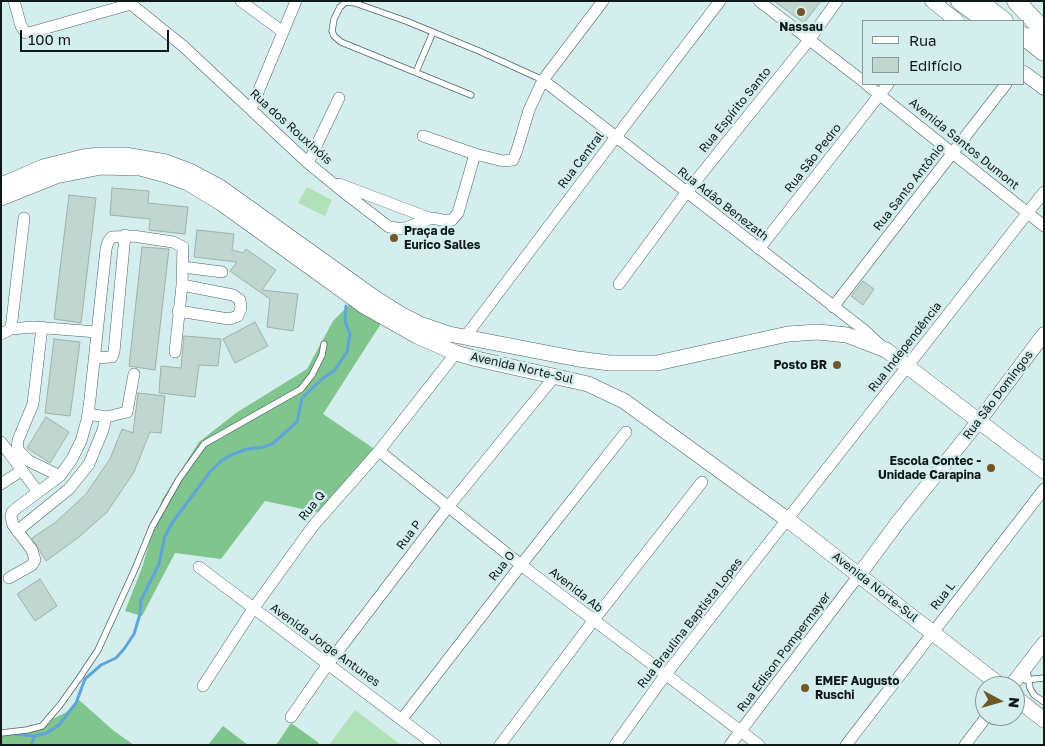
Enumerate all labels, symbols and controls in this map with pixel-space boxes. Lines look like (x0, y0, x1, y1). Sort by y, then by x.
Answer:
marker: Nassau (795, 6, 807, 18)
scale bar (22, 20, 171, 52)
place label: Nassau (779, 20, 823, 34)
legend (862, 20, 1025, 85)
text: 100 m (28, 30, 71, 48)
text: Rua (909, 31, 936, 49)
text: Edifício (909, 56, 962, 74)
street label: Rua Espírito Santo (696, 64, 774, 156)
street label: Rua dos Rouxinóis (247, 86, 335, 168)
street label: Avenida Santos Dumont (906, 95, 1022, 193)
street label: Rua São Pedro (782, 121, 844, 195)
street label: Rua Central (555, 129, 607, 191)
street label: Rua Santo Antônio (870, 140, 948, 234)
street label: Rua Adão Benezath (675, 164, 771, 244)
place label: Praça de Eurico Salles (404, 224, 480, 252)
marker: Praça de Eurico Salles (388, 232, 400, 244)
street label: Rua Independência (865, 299, 945, 395)
street label: Rua São Domingos (960, 348, 1036, 442)
street label: Avenida Norte-Sul (469, 349, 575, 387)
place label: Posto BR (773, 358, 827, 372)
marker: Posto BR (831, 359, 843, 371)
place label: Escola Contec - Unidade Carapina (878, 454, 981, 482)
marker: Escola Contec - Unidade Carapina (985, 462, 997, 474)
street label: Rua Q (296, 488, 328, 524)
street label: Rua P (393, 518, 425, 552)
street label: Rua O (486, 548, 518, 584)
street label: Avenida Norte-Sul (829, 549, 921, 625)
street label: Rua Braulina Baptista Lopes (635, 555, 745, 691)
street label: Avenida Ab (546, 565, 606, 615)
street label: Rua L (928, 579, 958, 613)
street label: Rua Edison Pompermayer (734, 589, 834, 715)
street label: Avenida Jorge Antunes (267, 600, 383, 690)
place label: EMEF Augusto Ruschi (815, 674, 899, 702)
north arrow (975, 676, 1025, 726)
marker: EMEF Augusto Ruschi (799, 682, 811, 694)
text: N (1005, 696, 1023, 709)

